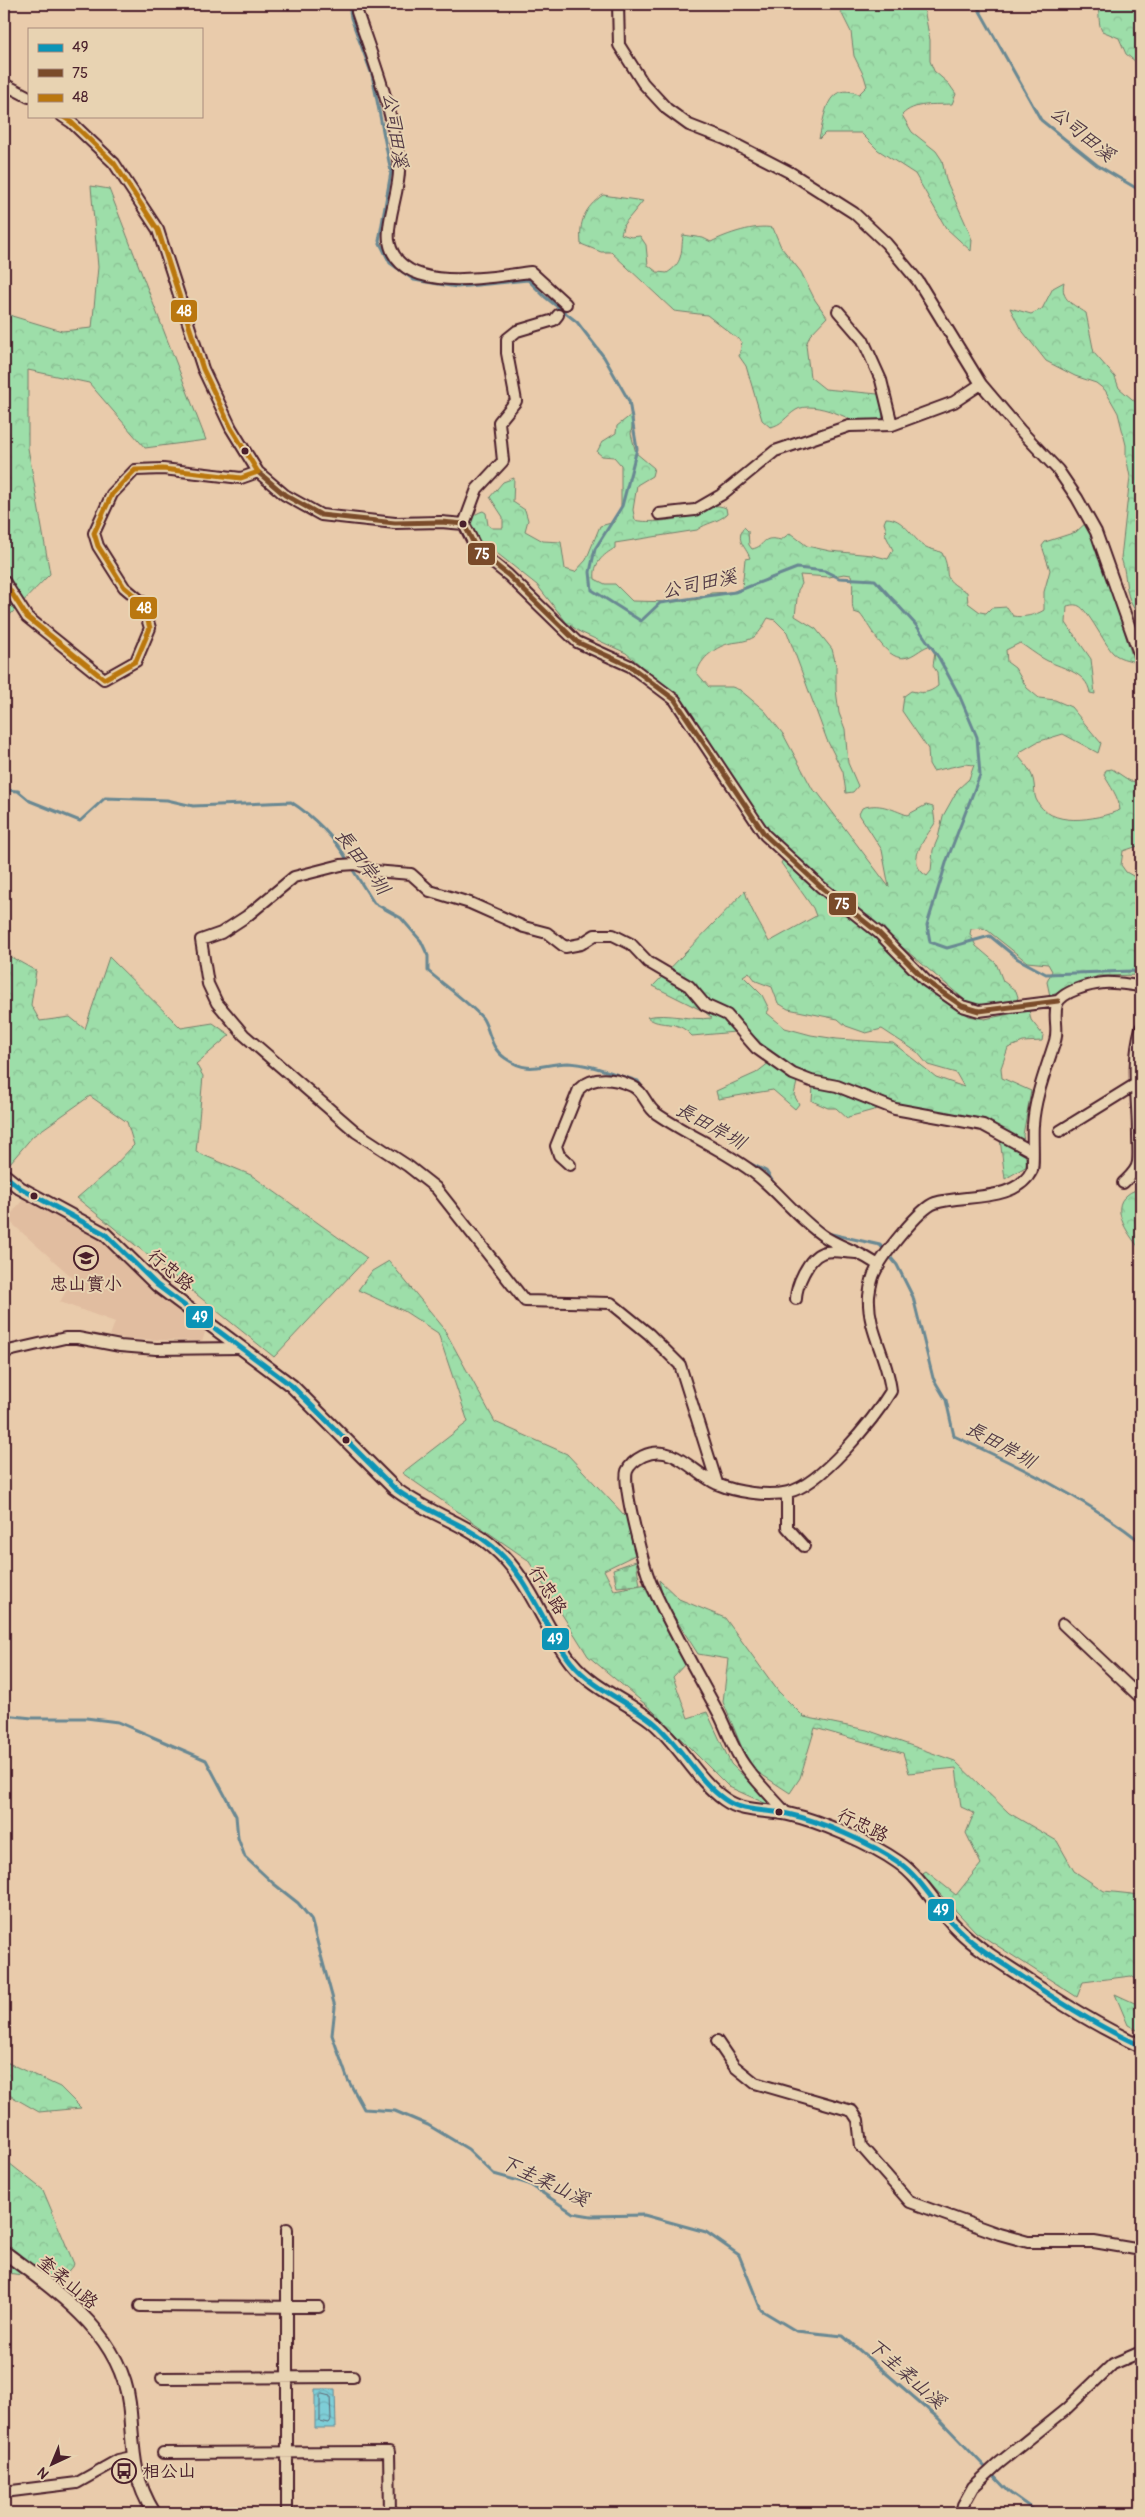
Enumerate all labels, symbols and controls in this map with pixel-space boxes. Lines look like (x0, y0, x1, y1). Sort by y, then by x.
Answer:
legend (28, 28, 202, 118)
text: 49 (72, 38, 88, 57)
text: 75 (72, 64, 88, 83)
text: 48 (72, 88, 89, 107)
water label: 公司田溪 (377, 91, 413, 171)
water label: 公司田溪 (1045, 101, 1120, 168)
line badge: 48 (170, 299, 198, 323)
text: 48 (176, 303, 192, 320)
unlabelled marker (240, 446, 250, 456)
unlabelled marker (458, 519, 468, 529)
line badge: 75 (467, 542, 496, 566)
text: 75 (475, 546, 490, 563)
water label: 公司田溪 (660, 564, 740, 604)
line badge: 48 (129, 596, 158, 620)
text: 48 (136, 600, 152, 617)
water label: 長田岸圳 (330, 824, 396, 901)
line badge: 75 (828, 892, 857, 916)
text: 75 (835, 896, 850, 913)
water label: 長田岸圳 (671, 1097, 751, 1156)
unlabelled marker (29, 1191, 39, 1201)
street label: 行忠路 (143, 1244, 199, 1297)
school or university icon: 忠山實小 (73, 1245, 99, 1271)
place label: 忠山實小 (50, 1273, 122, 1296)
line badge: 49 (185, 1305, 214, 1329)
text: 49 (192, 1309, 208, 1326)
water label: 長田岸圳 (961, 1416, 1041, 1475)
unlabelled marker (341, 1435, 351, 1445)
street label: 行忠路 (524, 1561, 572, 1619)
line badge: 49 (541, 1627, 570, 1651)
text: 49 (547, 1631, 563, 1648)
street label: 行忠路 (833, 1803, 892, 1848)
unlabelled marker (774, 1807, 784, 1817)
line badge: 49 (927, 1898, 955, 1922)
text: 49 (933, 1902, 949, 1919)
water label: 下圭柔山溪 (496, 2150, 594, 2212)
street label: 奎柔山路 (33, 2250, 103, 2314)
water label: 下圭柔山溪 (863, 2334, 951, 2415)
north arrow (28, 2440, 78, 2490)
bus stop icon: 相公山 (111, 2458, 137, 2484)
place label: 相公山 (142, 2460, 196, 2483)
text: N (34, 2464, 53, 2482)

